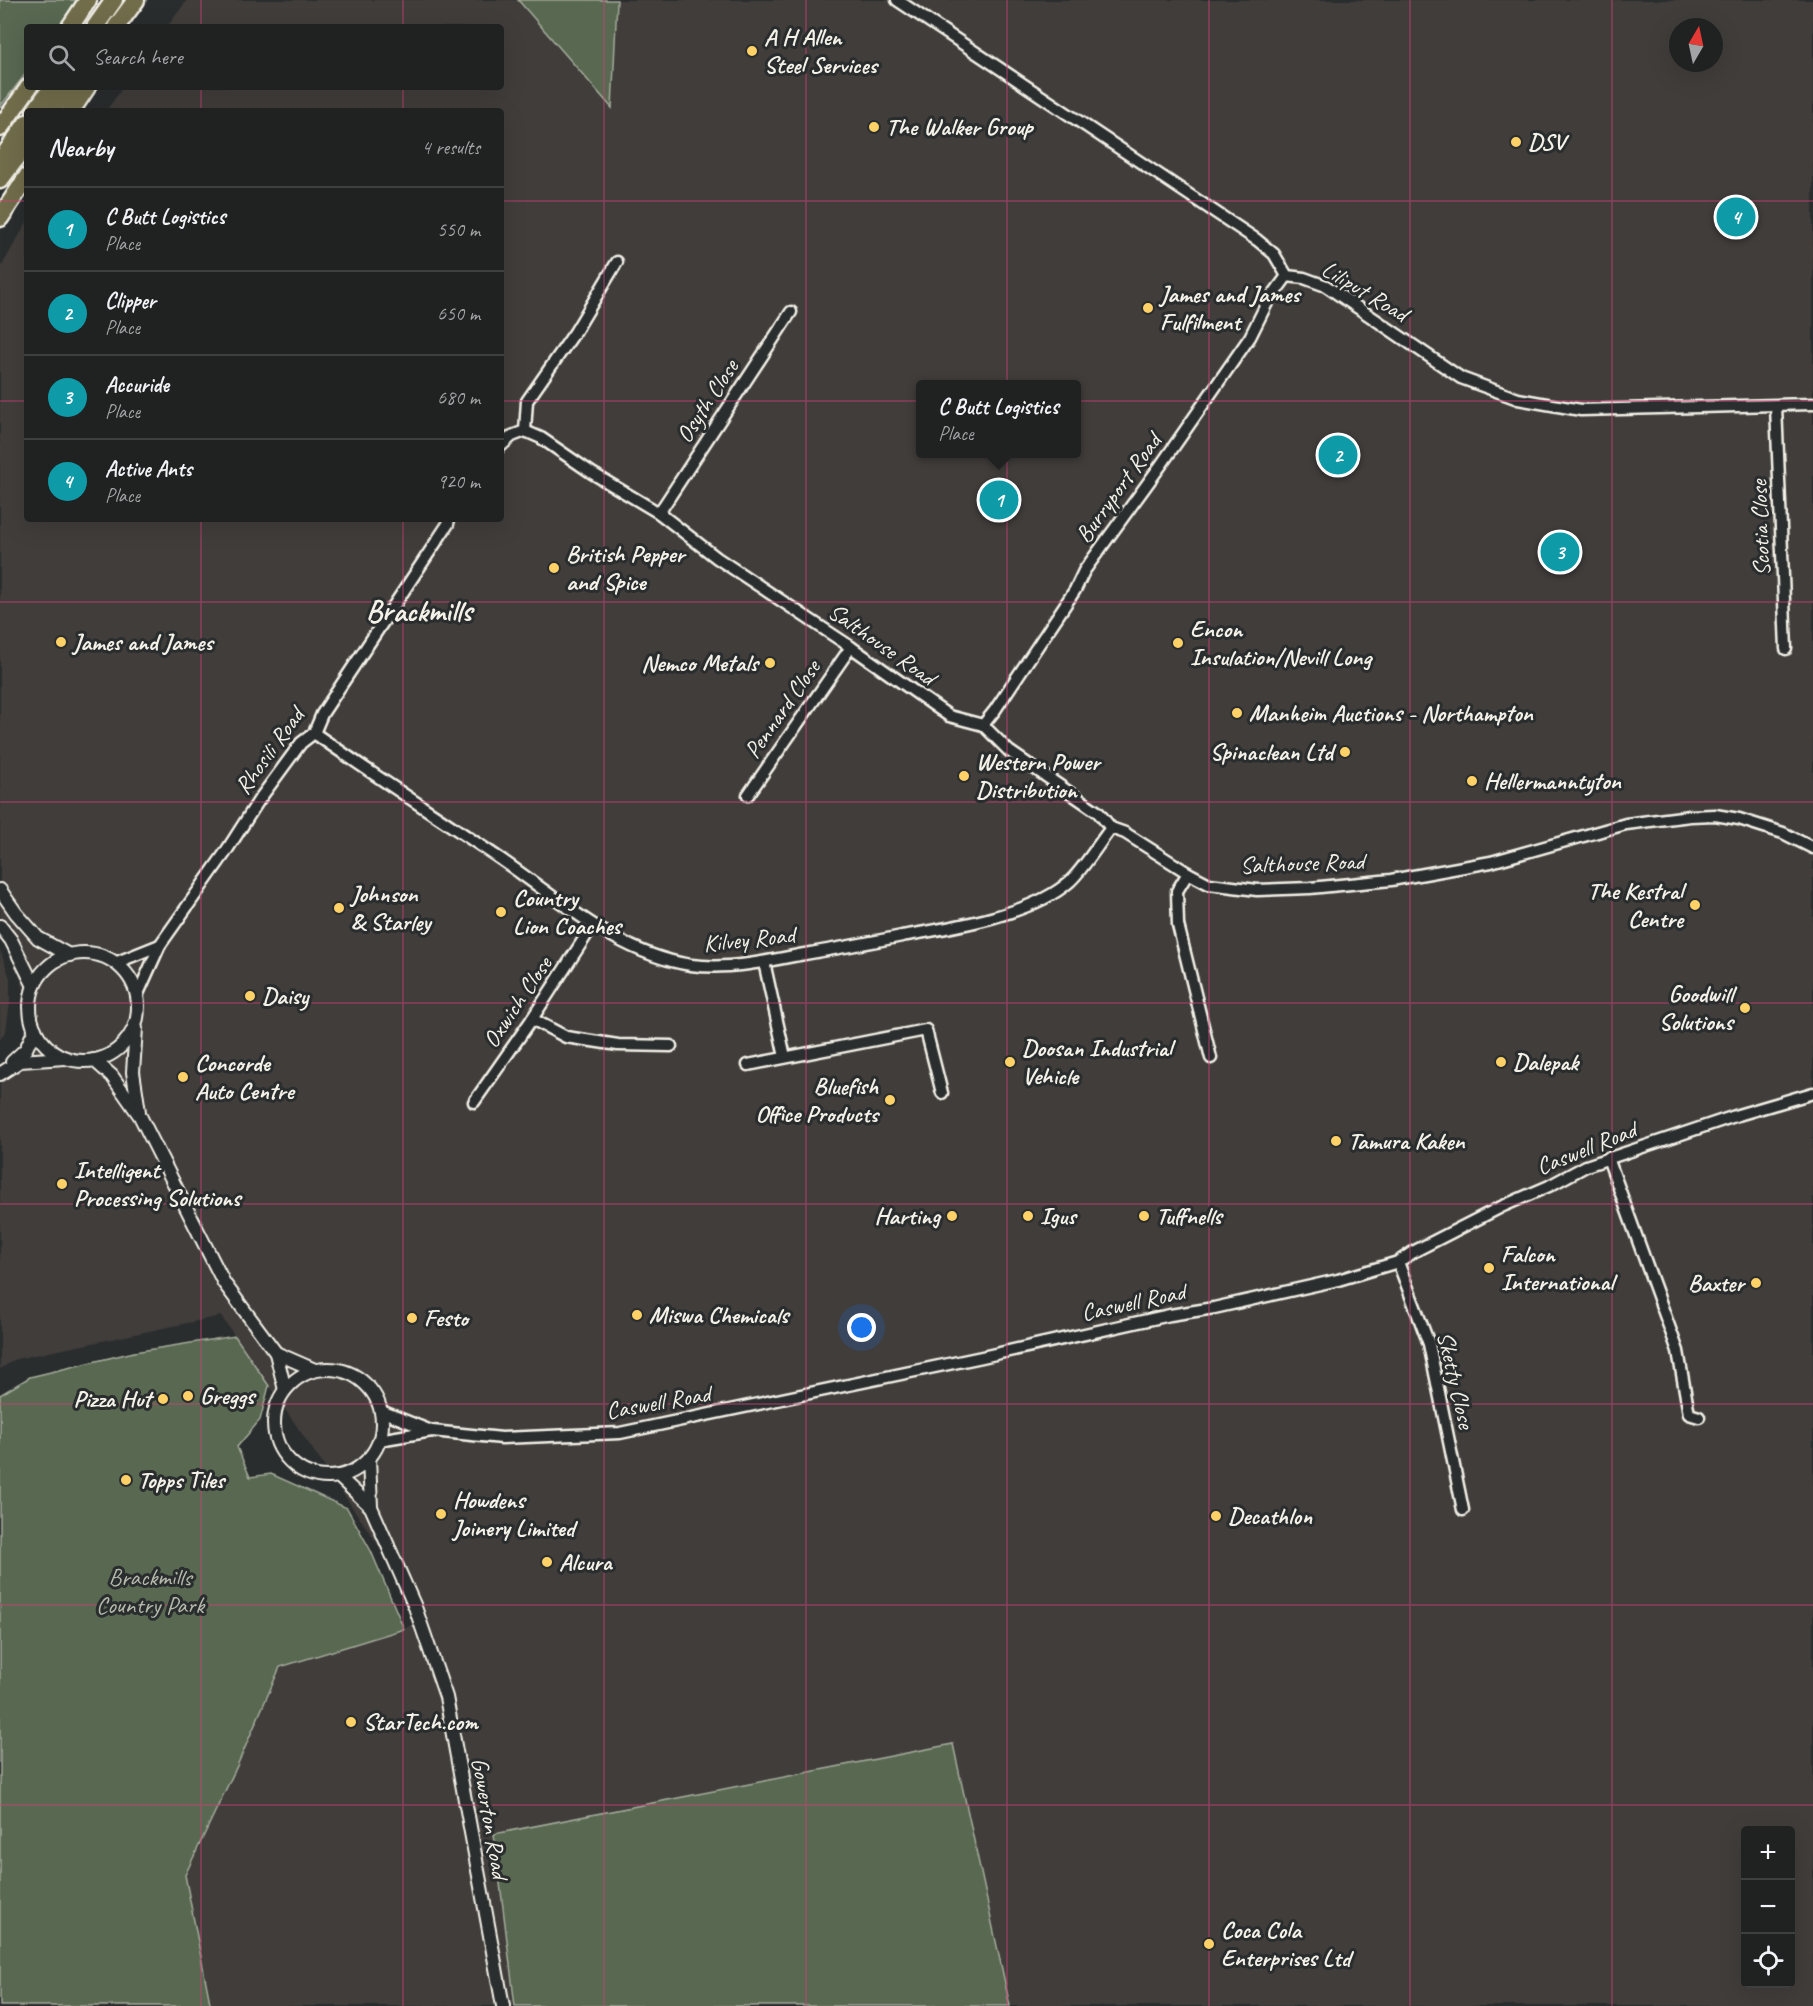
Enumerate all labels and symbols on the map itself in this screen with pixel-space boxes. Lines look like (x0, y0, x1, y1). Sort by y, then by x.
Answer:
north arrow (1669, 18, 1723, 72)
place label: A H Allen Steel Services (764, 22, 879, 80)
marker: A H Allen Steel Services (745, 44, 759, 58)
place label: The Walker Group (886, 112, 1035, 142)
marker: The Walker Group (867, 120, 881, 134)
place label: DSV (1528, 127, 1570, 157)
marker: DSV (1509, 135, 1523, 149)
pin: 4 (1716, 194, 1756, 240)
street label: Liliput Road (1316, 254, 1417, 330)
place label: James and James Fulfilment (1158, 279, 1302, 337)
marker: James and James Fulfilment (1141, 301, 1155, 315)
street label: Osyth Close (669, 352, 746, 448)
street label: Burryport Road (1068, 425, 1170, 549)
pin: 2 (1318, 432, 1358, 478)
street label: Scotia Close (1743, 477, 1777, 577)
pin: 1 (980, 478, 1018, 522)
pin: 3 (1540, 530, 1580, 574)
place label: British Pepper and Spice (566, 539, 687, 597)
marker: British Pepper and Spice (547, 561, 561, 575)
district label: Brackmills (366, 592, 475, 630)
street label: Salthouse Road (822, 596, 944, 694)
place label: Encon Insulation/Nevill Long (1190, 614, 1373, 672)
place label: James and James (71, 627, 215, 657)
marker: James and James (54, 635, 68, 649)
marker: Encon Insulation/Nevill Long (1171, 636, 1185, 650)
place label: Nemco Metals (641, 648, 761, 678)
street label: Pennard Close (737, 652, 828, 764)
marker: Nemco Metals (763, 656, 777, 670)
place label: Manheim Auctions - Northampton (1249, 698, 1534, 728)
street label: Rhosili Road (228, 699, 313, 800)
marker: Manheim Auctions - Northampton (1230, 706, 1244, 720)
place label: Spinaclean Ltd (1210, 737, 1337, 767)
marker: Spinaclean Ltd (1338, 745, 1352, 759)
place label: Western Power Distribution (976, 747, 1102, 805)
place label: Hellermanntyton (1484, 766, 1622, 796)
marker: Western Power Distribution (957, 769, 971, 783)
marker: Hellermanntyton (1465, 774, 1479, 788)
street label: Salthouse Road (1239, 846, 1368, 880)
place label: The Kestral Centre (1588, 876, 1688, 934)
place label: Johnson & Starley (349, 879, 433, 937)
place label: Country Lion Coaches (513, 883, 624, 941)
marker: The Kestral Centre (1688, 898, 1702, 912)
marker: Johnson & Starley (332, 901, 346, 915)
marker: Country Lion Coaches (494, 905, 508, 919)
street label: Kilvey Road (702, 919, 800, 959)
street label: Oxwich Close (476, 949, 560, 1053)
place label: Goodwill Solutions (1659, 979, 1738, 1037)
place label: Daisy (262, 981, 310, 1011)
marker: Daisy (243, 989, 257, 1003)
marker: Goodwill Solutions (1738, 1001, 1752, 1015)
place label: Doosan Industrial Vehicle (1022, 1033, 1177, 1091)
place label: Dalepak (1513, 1047, 1580, 1077)
place label: Concorde Auto Centre (195, 1048, 295, 1106)
marker: Doosan Industrial Vehicle (1003, 1055, 1017, 1069)
marker: Dalepak (1494, 1055, 1508, 1069)
marker: Concorde Auto Centre (176, 1070, 190, 1084)
place label: Bluefish Office Products (755, 1071, 881, 1129)
marker: Bluefish Office Products (883, 1093, 897, 1107)
street label: Caswell Road (1532, 1113, 1644, 1182)
place label: Tamura Kaken (1348, 1126, 1466, 1156)
marker: Tamura Kaken (1329, 1134, 1343, 1148)
place label: Intelligent Processing Solutions (74, 1155, 243, 1213)
marker: Intelligent Processing Solutions (55, 1177, 69, 1191)
place label: Harting (874, 1201, 942, 1231)
place label: Igus (1040, 1201, 1078, 1231)
place label: Tuffnells (1156, 1201, 1224, 1231)
marker: Harting (945, 1209, 959, 1223)
marker: Igus (1021, 1209, 1035, 1223)
marker: Tuffnells (1137, 1209, 1151, 1223)
place label: Falcon International (1501, 1239, 1618, 1297)
marker: Falcon International (1482, 1261, 1496, 1275)
place label: Baxter (1688, 1268, 1746, 1298)
street label: Caswell Road (1078, 1276, 1191, 1328)
marker: Baxter (1749, 1276, 1763, 1290)
place label: Miswa Chemicals (649, 1300, 791, 1330)
place label: Festo (424, 1303, 470, 1333)
marker: Miswa Chemicals (630, 1308, 644, 1322)
marker: Festo (405, 1311, 419, 1325)
your location (847, 1313, 876, 1342)
street label: Sketty Close (1430, 1329, 1482, 1433)
street label: Caswell Road (604, 1377, 716, 1426)
place label: Greggs (200, 1381, 257, 1411)
place label: Pizza Hut (73, 1384, 155, 1414)
marker: Greggs (181, 1389, 195, 1403)
marker: Pizza Hut (156, 1392, 170, 1406)
place label: Topps Tiles (138, 1465, 227, 1495)
marker: Topps Tiles (119, 1473, 133, 1487)
place label: Howdens Joinery Limited (451, 1485, 579, 1543)
place label: Decathlon (1228, 1501, 1313, 1531)
marker: Howdens Joinery Limited (434, 1507, 448, 1521)
marker: Decathlon (1209, 1509, 1223, 1523)
place label: Alcura (559, 1547, 614, 1577)
marker: Alcura (540, 1555, 554, 1569)
park label: Brackmills Country Park (96, 1562, 206, 1620)
place label: StarTech.com (363, 1707, 479, 1737)
marker: StarTech.com (344, 1715, 358, 1729)
street label: Gowerton Road (465, 1755, 516, 1884)
place label: Coca Cola Enterprises Ltd (1221, 1915, 1355, 1973)
marker: Coca Cola Enterprises Ltd (1202, 1937, 1216, 1951)

